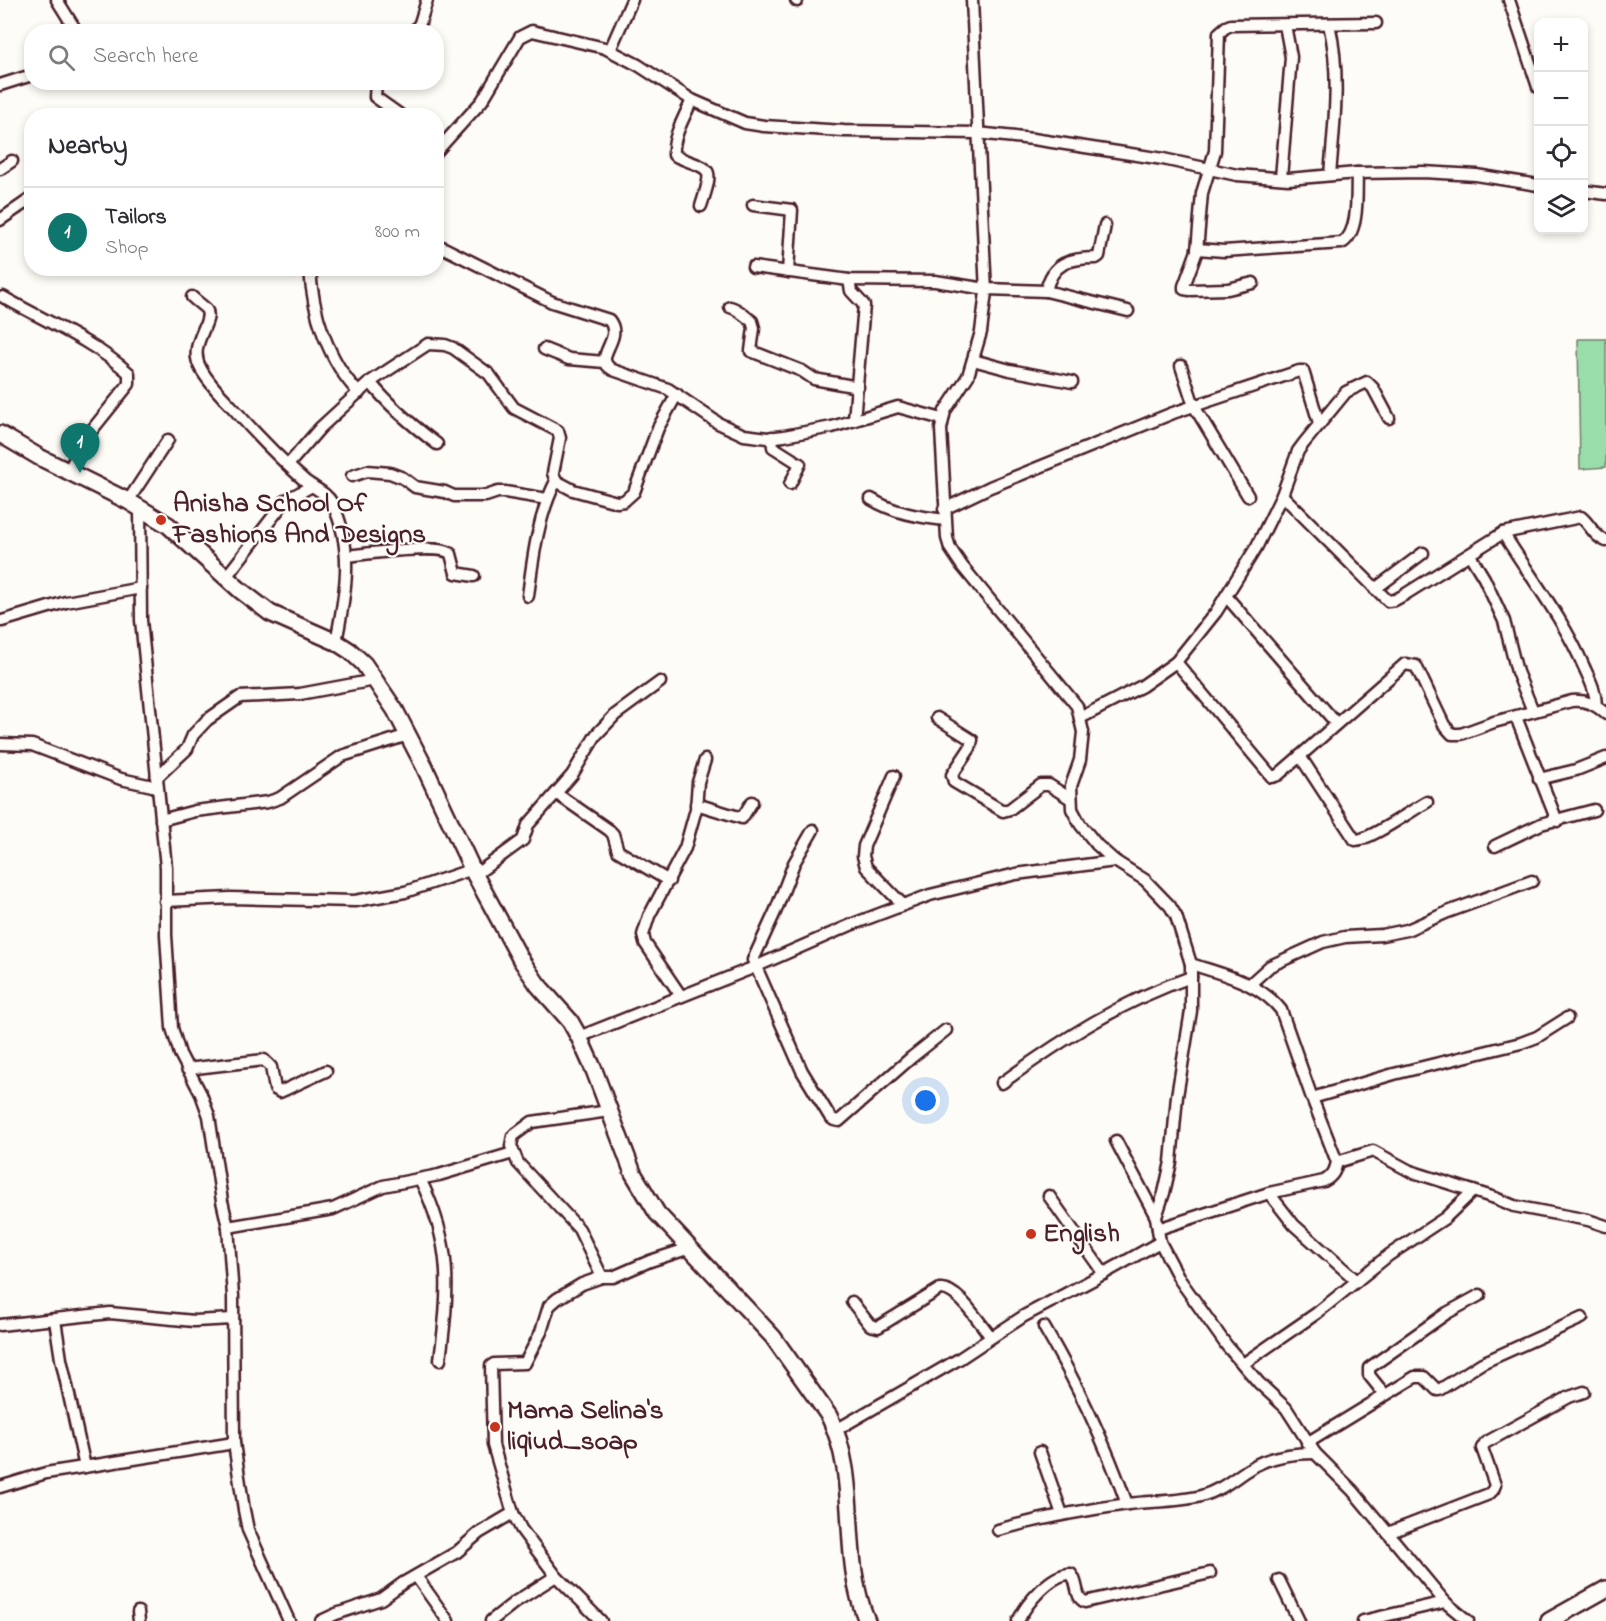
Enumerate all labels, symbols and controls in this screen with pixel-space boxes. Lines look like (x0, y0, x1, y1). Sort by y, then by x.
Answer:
map controls (1534, 18, 1588, 234)
button: + (1534, 18, 1588, 72)
search box (24, 24, 444, 90)
icon: search (45, 41, 78, 74)
text: Search here (93, 41, 198, 73)
button: − (1534, 72, 1588, 126)
button: locate (1534, 126, 1588, 180)
text: Nearby (48, 128, 127, 166)
button: layers (1534, 180, 1588, 234)
text: Tailors (105, 202, 167, 234)
text: 1 (64, 218, 71, 247)
text: 800 m (375, 218, 420, 247)
text: Shop (105, 234, 149, 263)
pin: 1 (60, 424, 100, 473)
place label: Anisha School Of Fashions And Designs (171, 485, 426, 556)
marker: Anisha School Of Fashions And Designs (154, 513, 168, 527)
your location (911, 1086, 940, 1115)
place label: English (1043, 1215, 1120, 1255)
marker: English (1024, 1227, 1038, 1241)
place label: Mama Selina's liqiud_soap (507, 1392, 664, 1462)
marker: Mama Selina's liqiud_soap (488, 1420, 502, 1434)

